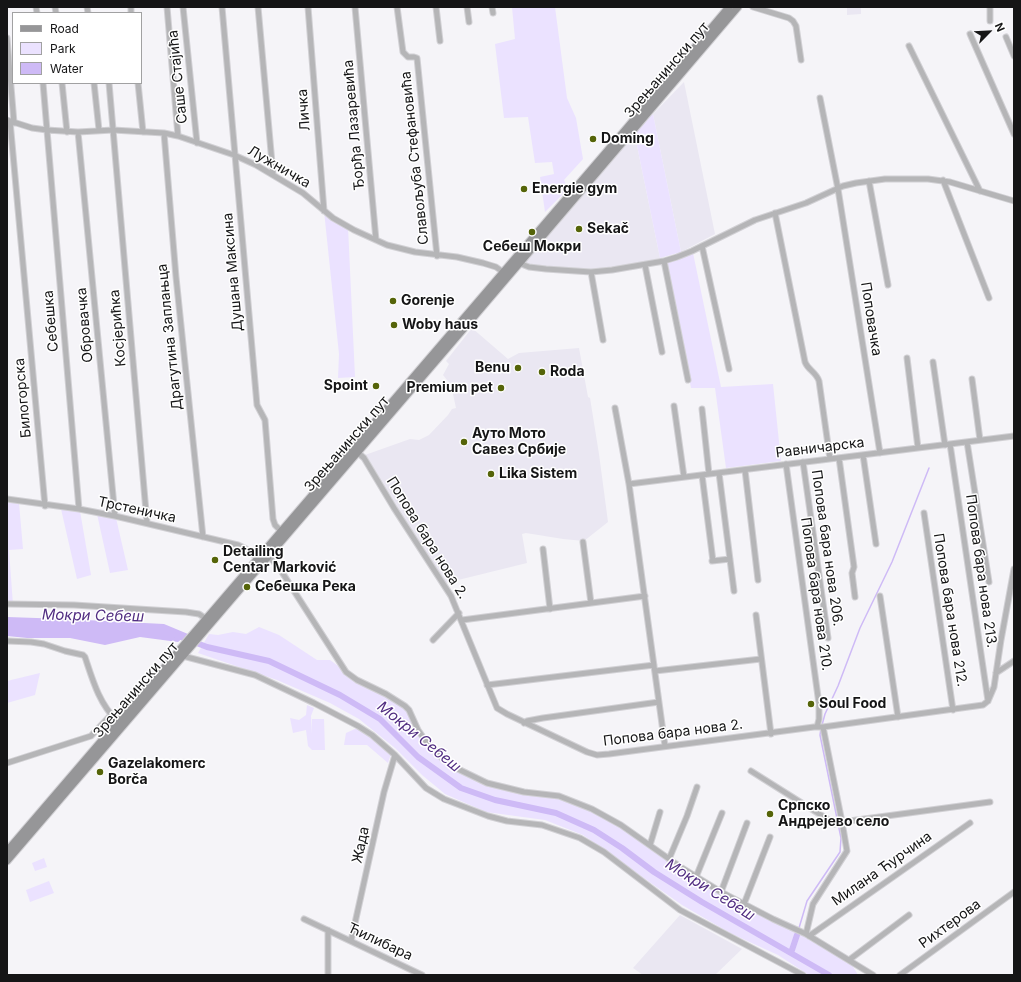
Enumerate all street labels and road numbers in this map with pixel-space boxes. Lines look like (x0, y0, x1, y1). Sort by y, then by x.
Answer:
street label: Зрењанински пут (621, 19, 713, 121)
street label: Саше Стајића (165, 29, 191, 125)
street label: Ђорђа Лазаревића (340, 59, 368, 191)
street label: Славољуба Стефановића (398, 70, 432, 246)
street label: Личка (294, 88, 314, 132)
street label: Лужничка (245, 142, 313, 192)
street label: Душана Максина (219, 212, 247, 332)
street label: Драгутина Заплањца (154, 263, 186, 411)
street label: Поповачка (857, 281, 885, 357)
street label: Обровачка (73, 287, 97, 363)
street label: Себешка (40, 289, 62, 353)
street label: Косјерићка (106, 289, 130, 367)
street label: Билогорска (11, 357, 35, 439)
street label: Зрењанински пут (301, 393, 393, 495)
street label: Равничарска (775, 434, 865, 462)
street label: Попова бара нова 206. (808, 469, 846, 627)
street label: Попова бара нова 2. (383, 474, 471, 602)
street label: Попова бара нова 213. (962, 493, 1000, 649)
street label: Трстеничка (96, 494, 178, 526)
street label: Попова бара нова 210. (797, 516, 835, 672)
street label: Попова бара нова 212. (930, 532, 970, 688)
street label: Зрењанински пут (90, 639, 182, 741)
street label: Попова бара нова 2. (602, 716, 744, 750)
street label: Жада (349, 825, 373, 865)
street label: Милана Ћурчина (829, 828, 935, 910)
street label: Рихтерова (916, 896, 984, 952)
street label: Ћилибара (345, 920, 415, 964)

